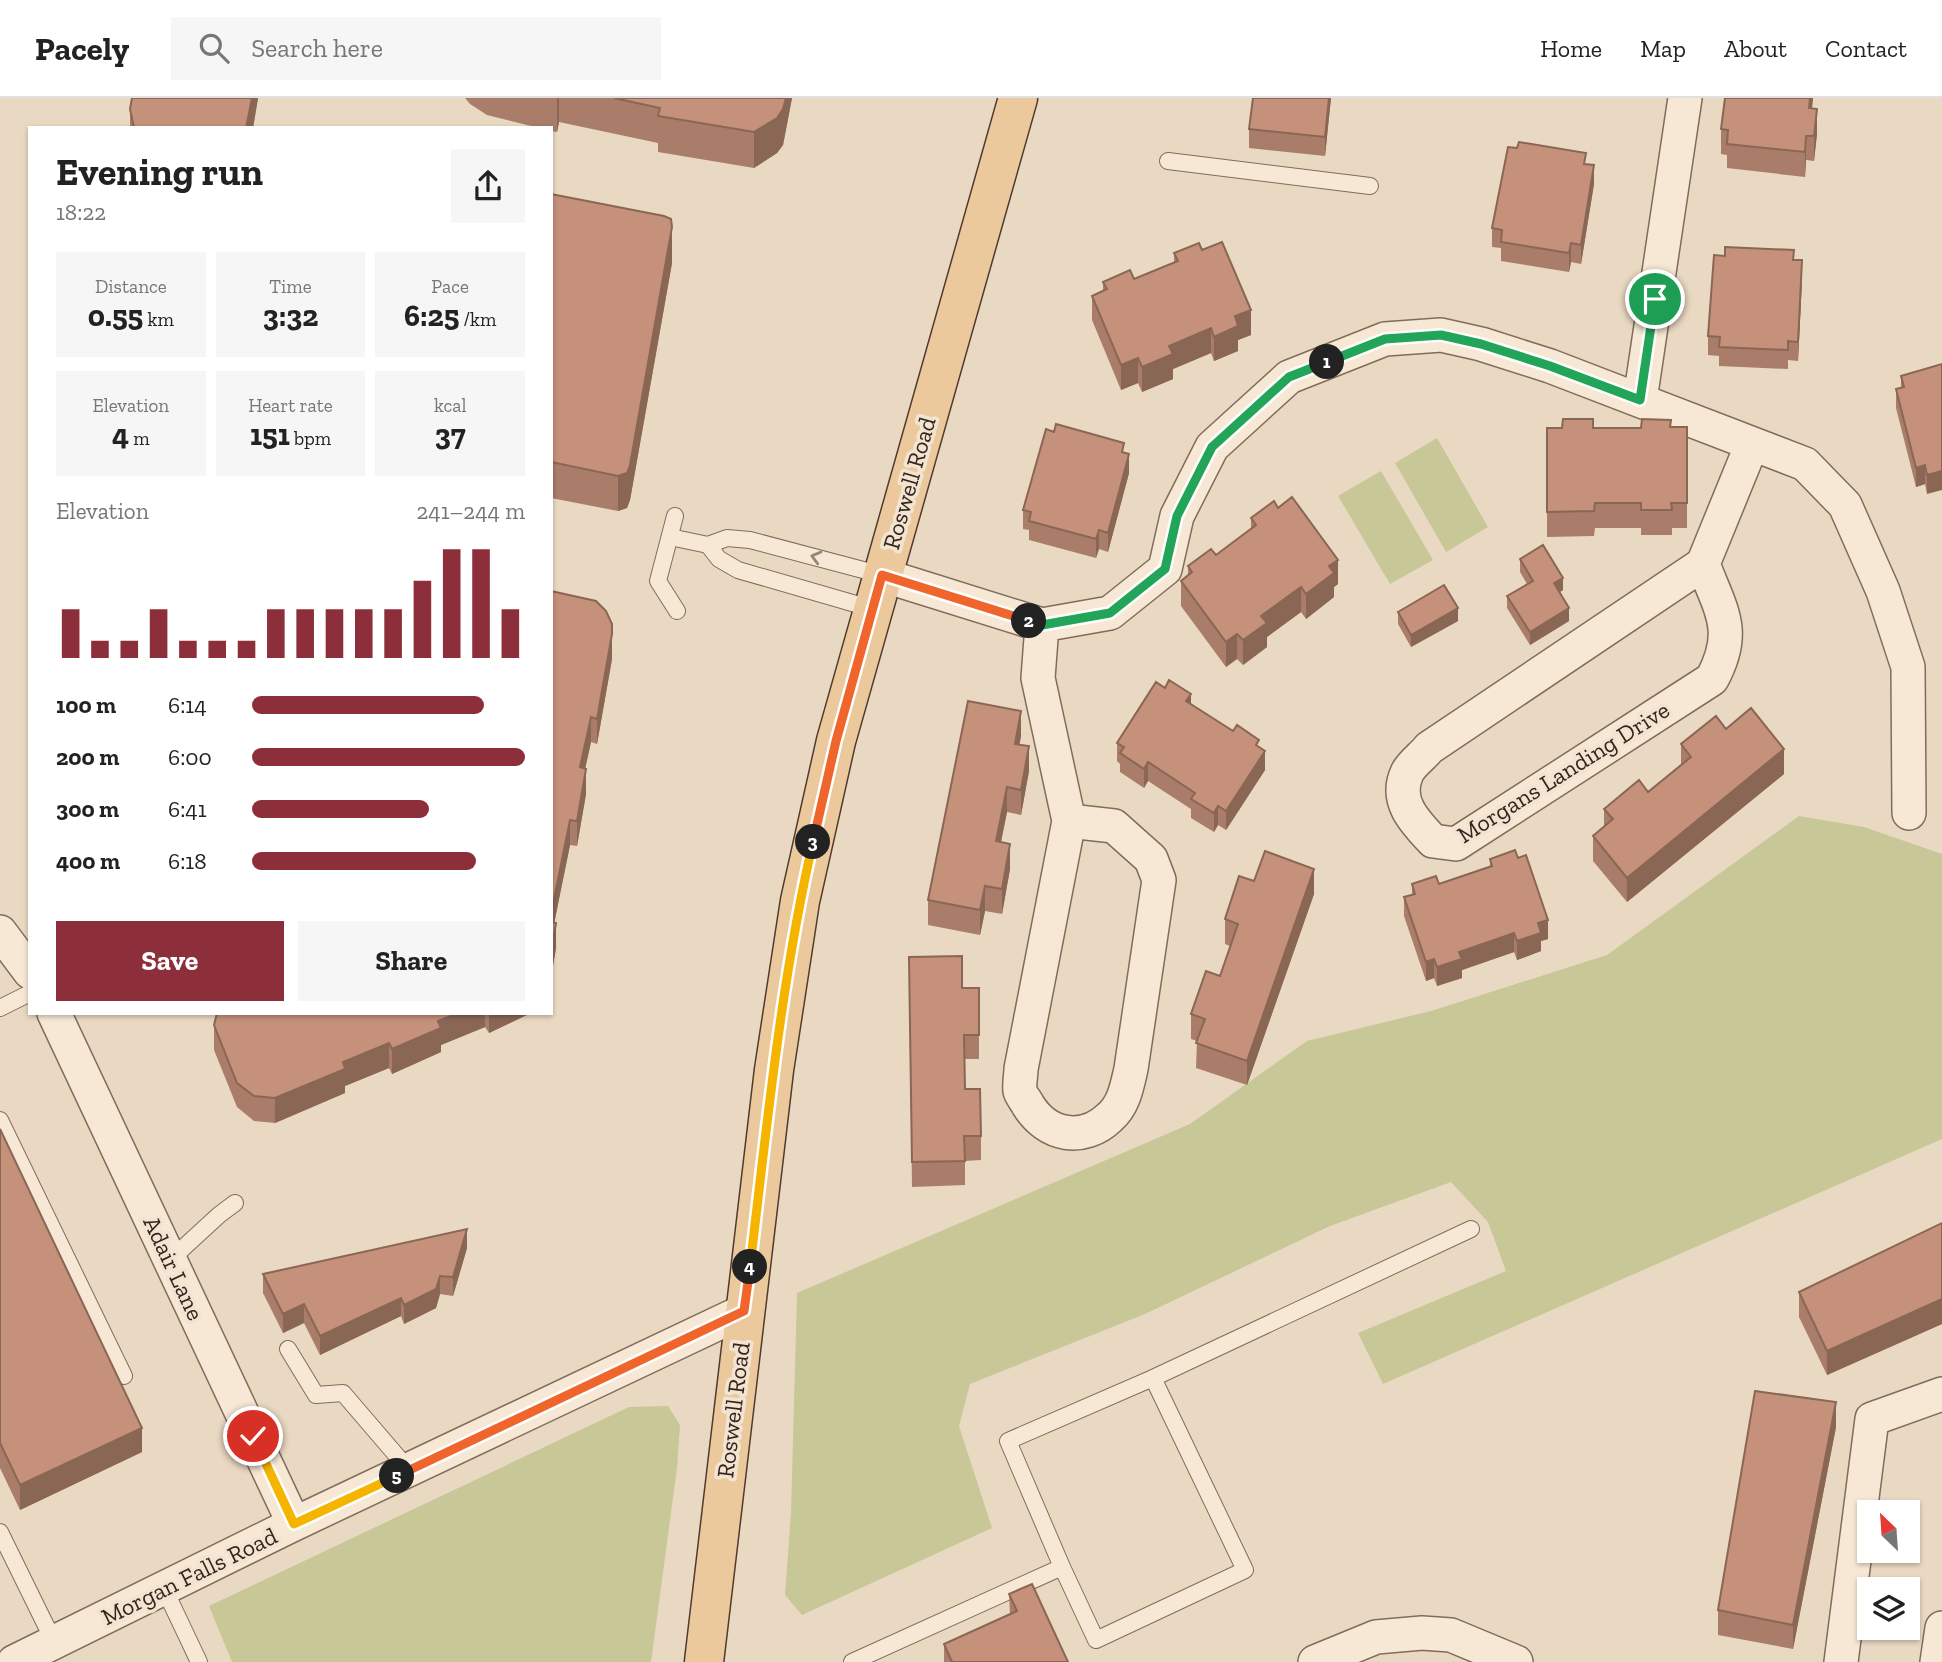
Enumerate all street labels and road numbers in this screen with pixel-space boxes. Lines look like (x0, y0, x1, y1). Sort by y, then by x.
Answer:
street label: Roswell Road (876, 413, 942, 553)
street label: Morgans Landing Drive (1452, 695, 1674, 849)
street label: Adair Lane (137, 1211, 211, 1325)
street label: Roswell Road (710, 1340, 756, 1480)
street label: Morgan Falls Road (96, 1521, 282, 1631)

